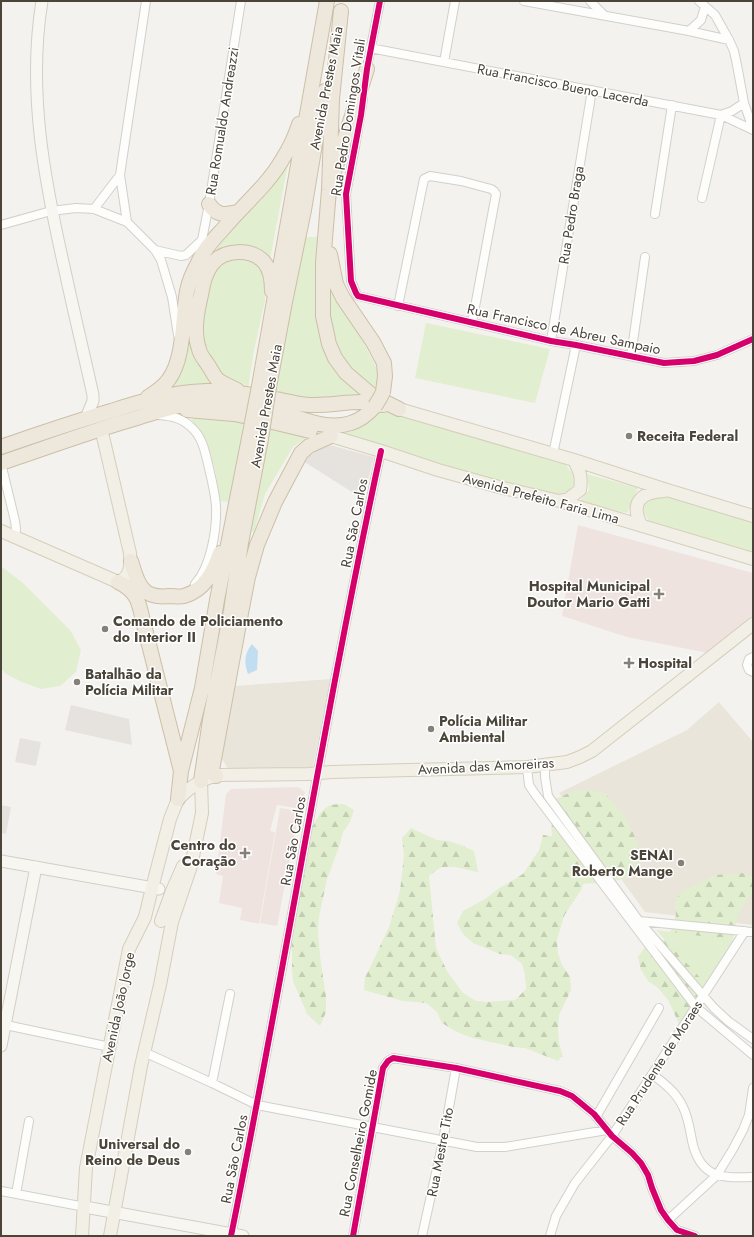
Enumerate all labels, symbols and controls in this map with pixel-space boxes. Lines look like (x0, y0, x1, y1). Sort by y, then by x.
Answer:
street label: Avenida Prestes Maia (304, 25, 348, 151)
street label: Rua Pedro Domingos Vitali (326, 37, 370, 197)
street label: Rua Romualdo Andreazzi (200, 46, 244, 196)
street label: Rua Francisco Bueno Lacerda (476, 59, 650, 111)
street label: Rua Pedro Braga (553, 165, 589, 265)
street label: Rua Francisco de Abreu Sampaio (465, 299, 663, 359)
street label: Avenida Prestes Maia (245, 343, 287, 469)
place label: Receita Federal (637, 426, 738, 446)
marker: Receita Federal (624, 431, 634, 441)
street label: Avenida Prefeito Faria Lima (461, 467, 621, 529)
street label: Rua São Carlos (336, 477, 372, 569)
place label: Hospital Municipal Doutor Mario Gatti (527, 576, 650, 612)
marker: Hospital Municipal Doutor Mario Gatti (653, 588, 665, 600)
place label: Comando de Policiamento do Interior II (113, 611, 283, 647)
marker: Comando de Policiamento do Interior II (100, 624, 110, 634)
place label: Hospital (638, 653, 692, 673)
marker: Hospital (623, 657, 635, 669)
place label: Batalhão da Polícia Militar (85, 664, 174, 700)
marker: Batalhão da Polícia Militar (72, 677, 82, 687)
place label: Polícia Militar Ambiental (438, 711, 528, 747)
marker: Polícia Militar Ambiental (426, 724, 436, 734)
street label: Avenida das Amoreiras (417, 752, 555, 780)
street label: Rua São Carlos (275, 795, 311, 887)
place label: Centro do Coração (171, 835, 236, 871)
place label: SENAI Roberto Mange (572, 845, 673, 881)
marker: Centro do Coração (239, 847, 251, 859)
marker: SENAI Roberto Mange (676, 858, 686, 868)
street label: Avenida João Jorge (97, 950, 139, 1064)
street label: Rua Prudente de Moraes (611, 996, 707, 1130)
street label: Rua Conselheiro Gomide (334, 1068, 382, 1218)
street label: Rua Mestre Tito (422, 1105, 459, 1198)
street label: Rua São Carlos (216, 1113, 252, 1205)
place label: Universal do Reino de Deus (85, 1134, 181, 1170)
marker: Universal do Reino de Deus (183, 1147, 193, 1157)

